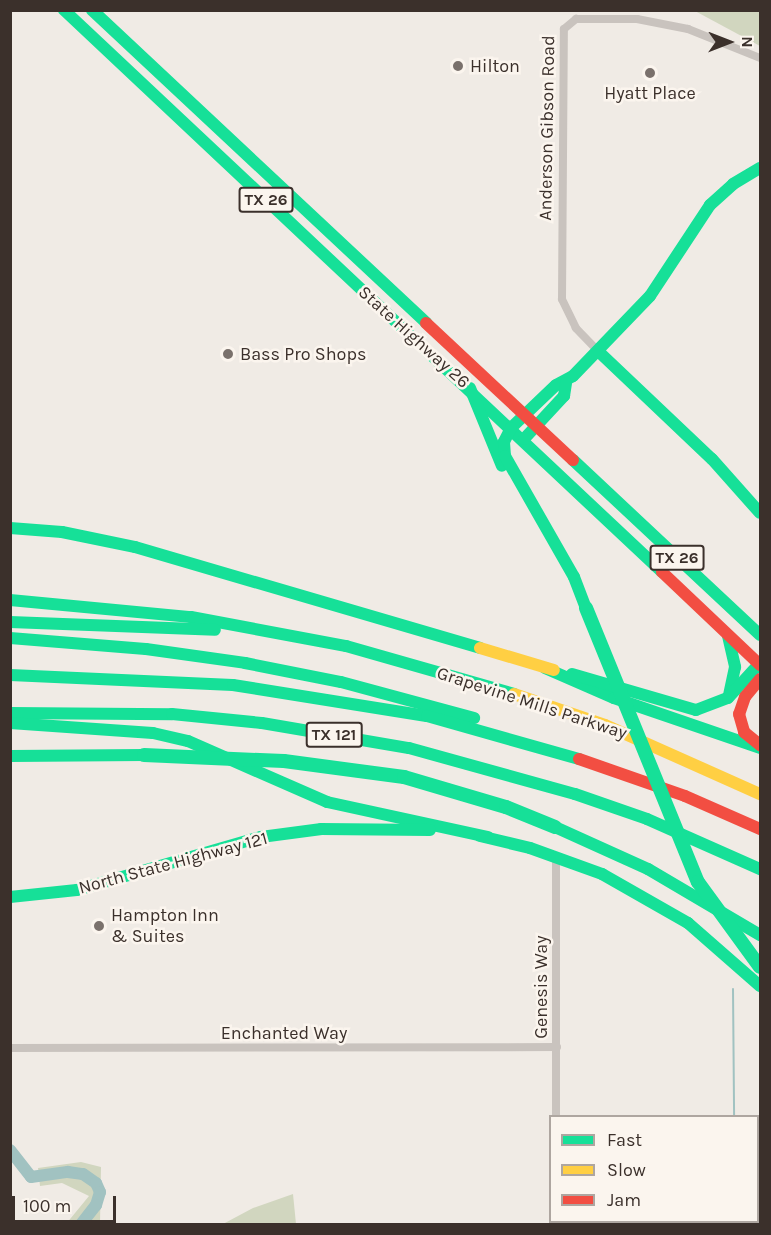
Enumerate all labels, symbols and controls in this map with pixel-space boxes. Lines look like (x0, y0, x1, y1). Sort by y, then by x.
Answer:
north arrow (699, 12, 759, 72)
street label: Anderson Gibson Road (535, 35, 559, 221)
text: N (738, 36, 757, 48)
place label: Hilton (470, 55, 520, 77)
marker: Hilton (451, 59, 465, 73)
marker: Hyatt Place (643, 66, 657, 80)
place label: Hyatt Place (604, 82, 696, 104)
road number: TX 26 (238, 187, 294, 213)
street label: State Highway 26 (354, 281, 474, 393)
place label: Bass Pro Shops (240, 343, 366, 365)
marker: Bass Pro Shops (221, 347, 235, 361)
road number: TX 26 (648, 545, 706, 571)
street label: Grapevine Mills Parkway (434, 662, 630, 744)
road number: TX 121 (306, 722, 362, 748)
street label: North State Highway 121 (76, 827, 270, 899)
place label: Hampton Inn & Suites (111, 905, 219, 948)
marker: Hampton Inn & Suites (92, 919, 106, 933)
street label: Genesis Way (530, 935, 552, 1039)
street label: Enchanted Way (221, 1022, 347, 1044)
legend (549, 1115, 759, 1223)
text: Fast (607, 1129, 642, 1151)
text: Slow (607, 1159, 646, 1181)
scale bar (15, 1184, 118, 1222)
text: Jam (607, 1189, 641, 1211)
text: 100 m (23, 1195, 71, 1217)

